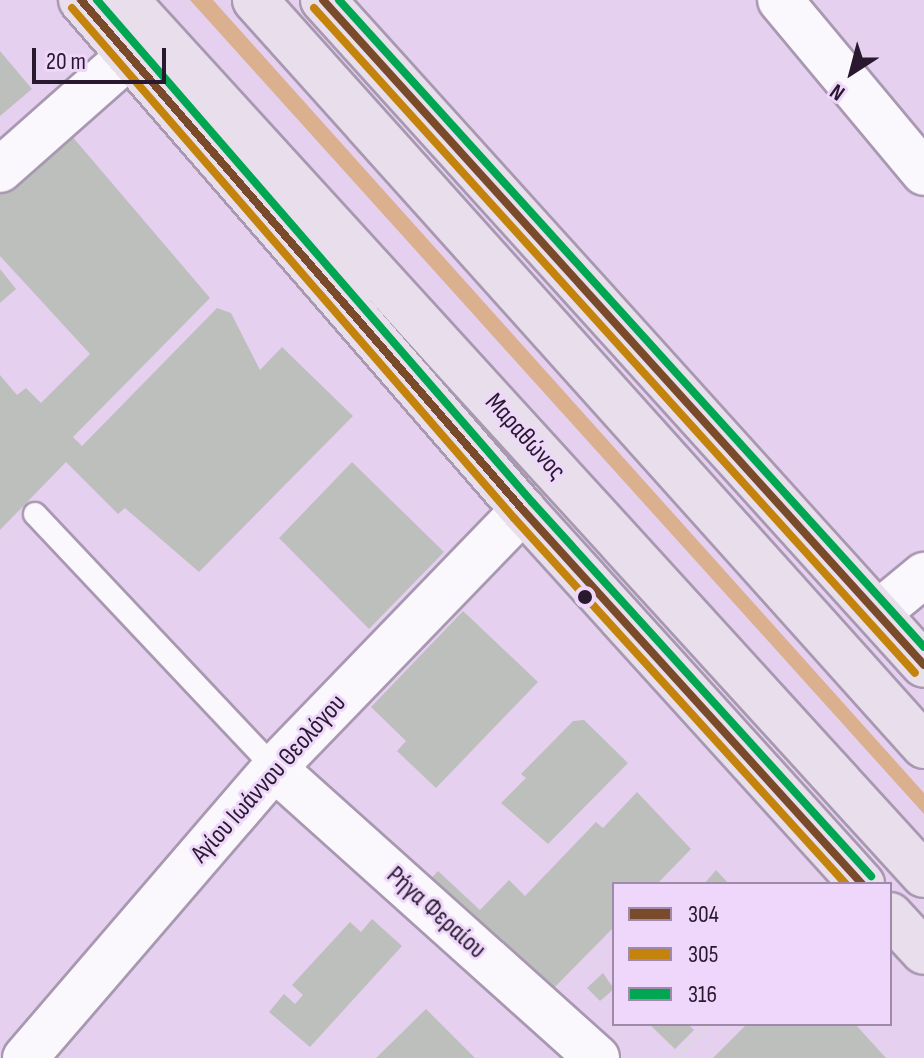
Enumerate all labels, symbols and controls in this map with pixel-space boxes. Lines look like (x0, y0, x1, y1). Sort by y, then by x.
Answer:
scale bar (36, 32, 170, 82)
north arrow (812, 32, 892, 112)
text: 20 m (46, 47, 86, 76)
text: N (825, 77, 850, 106)
street label: Μαραθώνος (478, 387, 572, 487)
unlabelled marker (577, 589, 593, 605)
street label: Αγίου Ιωάννου Θεολόγου (185, 688, 353, 870)
street label: Ρήγα Φεραίου (380, 860, 492, 966)
legend (612, 882, 892, 1026)
text: 304 (688, 900, 719, 929)
text: 305 (688, 940, 718, 969)
text: 316 (688, 980, 717, 1009)

